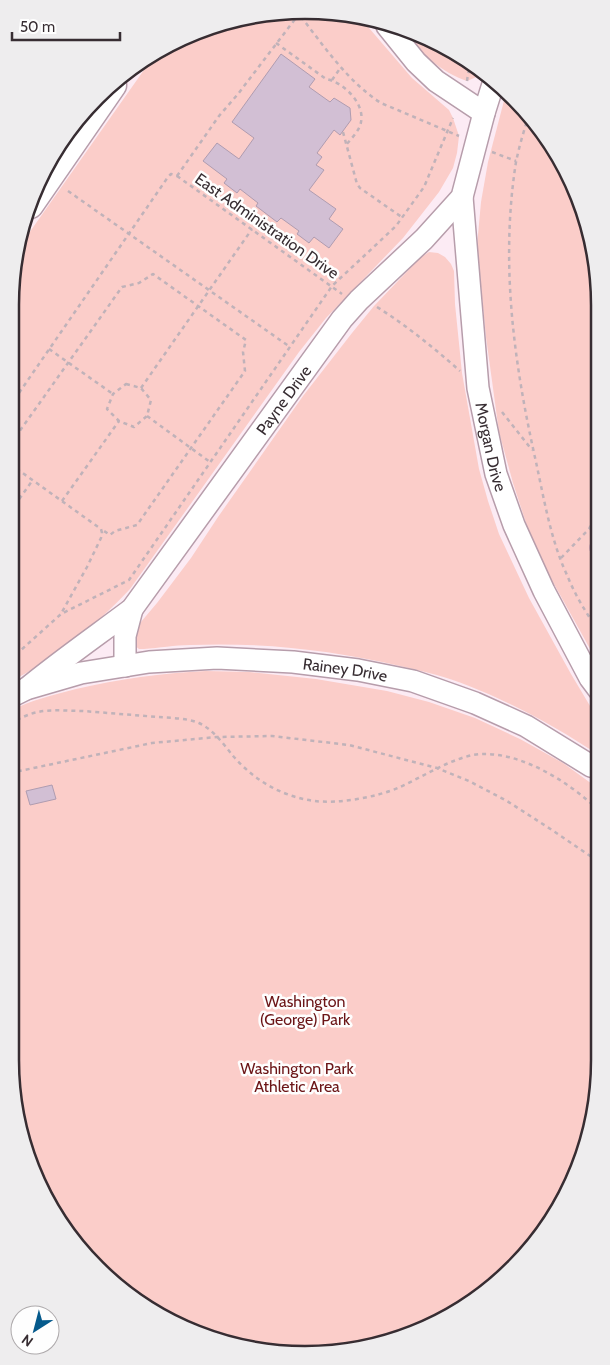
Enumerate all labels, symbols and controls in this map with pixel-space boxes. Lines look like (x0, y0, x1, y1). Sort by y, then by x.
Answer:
scale bar (12, 10, 120, 42)
text: 50 m (20, 18, 55, 36)
street label: East Administration Drive (192, 169, 342, 283)
street label: Payne Drive (252, 361, 315, 438)
street label: Morgan Drive (472, 401, 511, 494)
street label: Rainey Drive (302, 654, 389, 685)
park label: Washington (George) Park (260, 992, 351, 1029)
park label: Washington Park Athletic Area (240, 1059, 354, 1096)
north arrow (10, 1305, 60, 1355)
text: N (18, 1330, 37, 1351)

